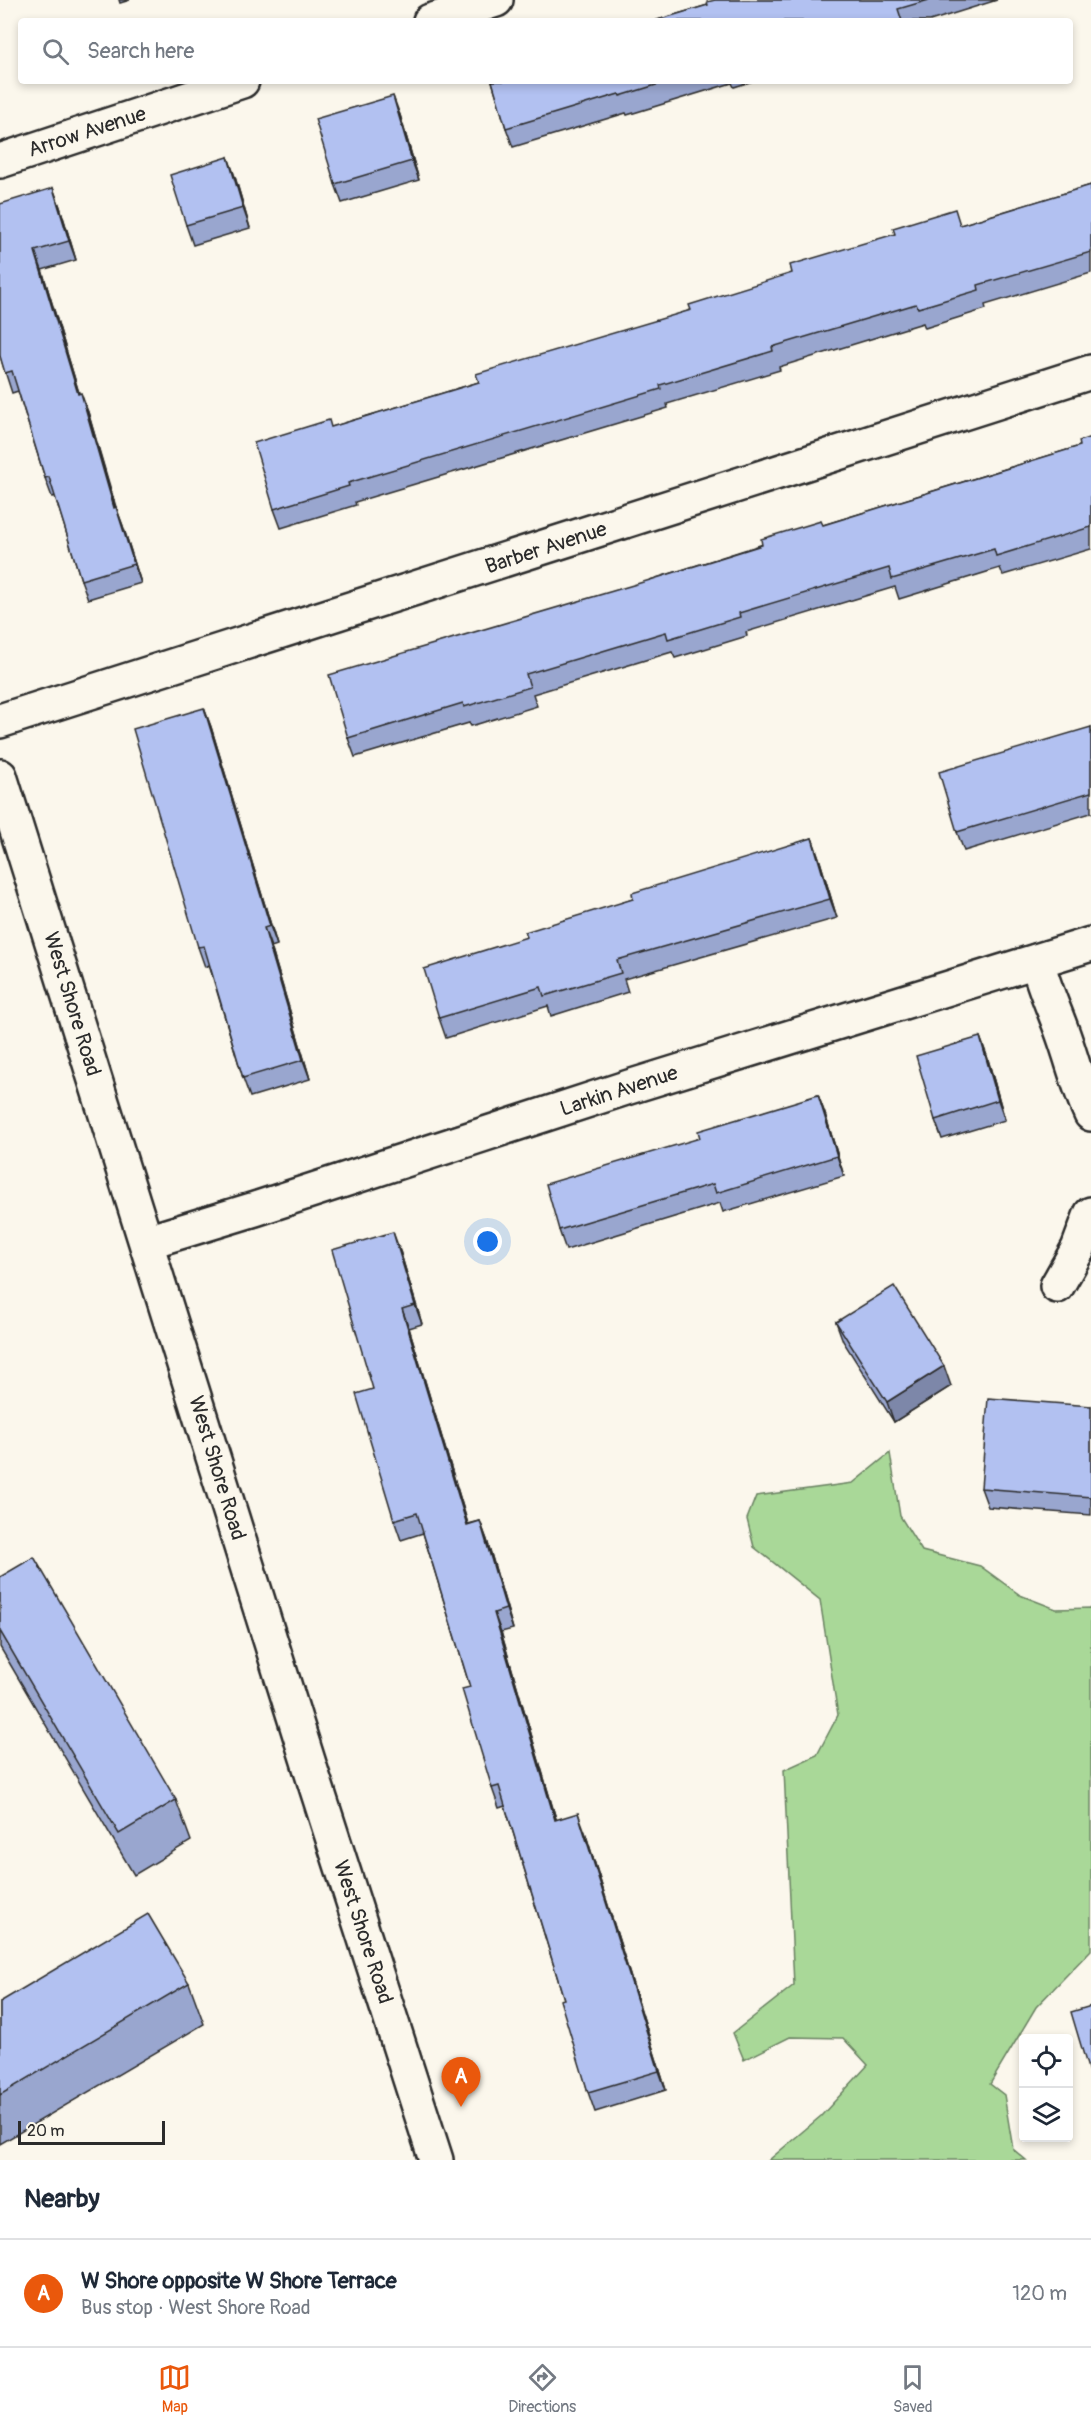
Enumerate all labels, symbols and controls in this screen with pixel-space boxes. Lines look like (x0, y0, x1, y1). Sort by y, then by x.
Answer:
search box (18, 18, 1073, 84)
icon: search (39, 35, 72, 68)
text: Search here (87, 37, 194, 65)
street label: Arrow Avenue (25, 100, 150, 164)
street label: Barber Avenue (482, 515, 611, 580)
street label: West Shore Road (37, 929, 107, 1079)
street label: Larkin Avenue (557, 1059, 682, 1123)
your location (473, 1227, 502, 1256)
street label: West Shore Road (182, 1393, 252, 1543)
street label: West Shore Road (327, 1857, 399, 2007)
map controls (1019, 2034, 1073, 2142)
button: locate (1019, 2034, 1073, 2088)
pin: A (442, 2058, 480, 2107)
button: layers (1019, 2088, 1073, 2142)
scale bar (18, 2118, 165, 2146)
text: 20 m (27, 2121, 65, 2141)
text: Nearby (24, 2183, 100, 2215)
text: W Shore opposite W Shore Terrace (81, 2267, 397, 2295)
text: A (37, 2281, 50, 2306)
text: 120 m (1012, 2281, 1067, 2306)
text: Bus stop · West Shore Road (81, 2295, 311, 2320)
tab: Map (158, 2361, 191, 2417)
tab: Directions (508, 2361, 576, 2417)
tab: Saved (893, 2361, 933, 2417)

